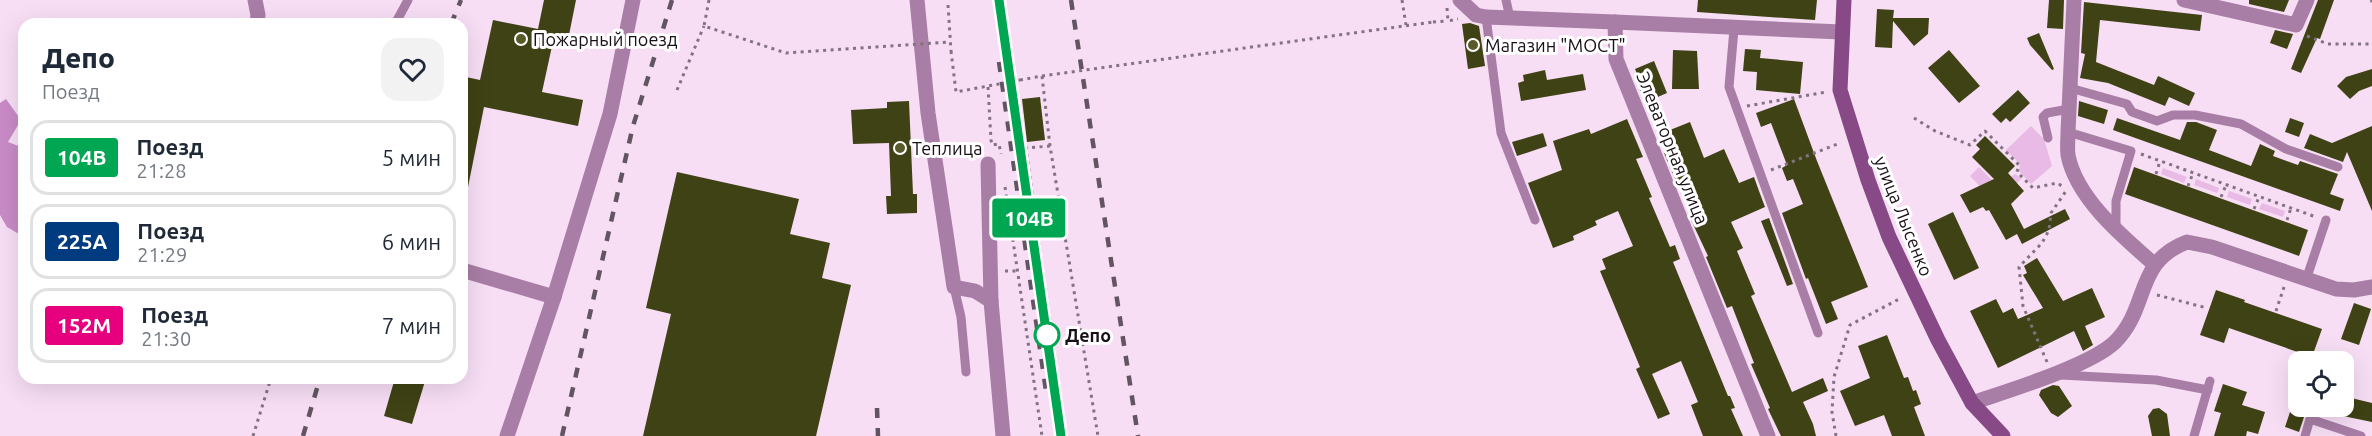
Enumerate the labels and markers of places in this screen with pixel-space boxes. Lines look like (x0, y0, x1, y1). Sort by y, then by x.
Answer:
place label: Пожарный поезд (533, 29, 678, 49)
marker: Пожарный поезд (514, 32, 528, 46)
place label: Магазин "МОСТ" (1485, 35, 1626, 55)
marker: Магазин "МОСТ" (1466, 38, 1480, 52)
place label: Теплица (912, 138, 982, 158)
marker: Теплица (893, 141, 907, 155)
marker: Депо (1034, 322, 1060, 348)
place label: Депо (1065, 325, 1111, 345)

